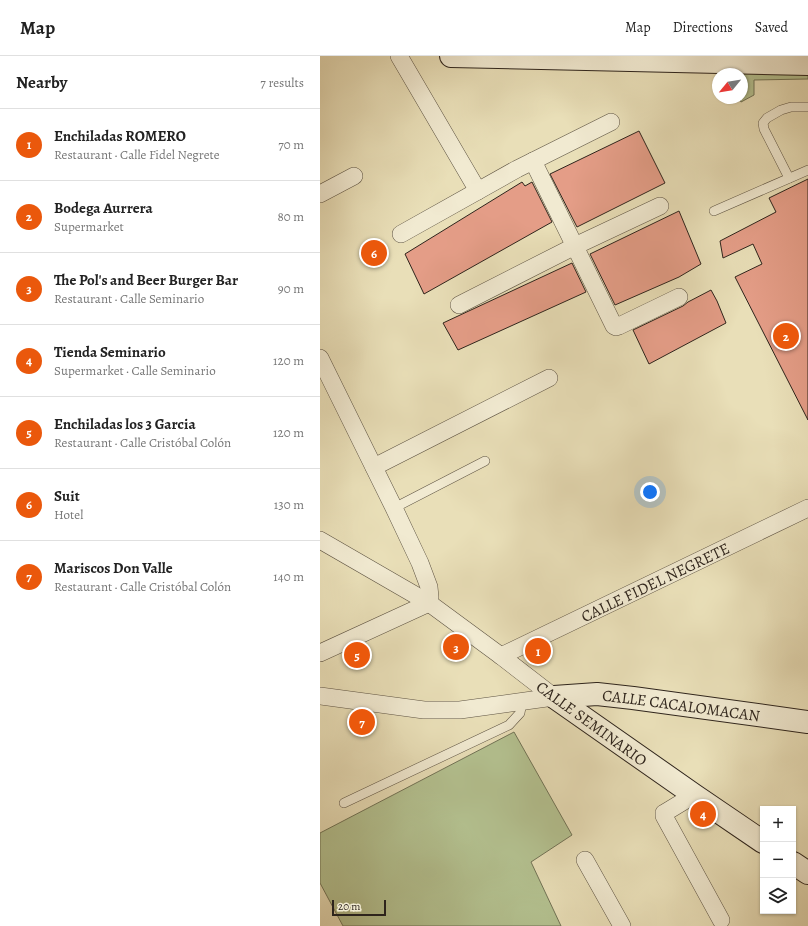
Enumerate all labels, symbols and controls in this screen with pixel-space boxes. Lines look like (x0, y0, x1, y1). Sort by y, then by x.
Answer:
text: Map (20, 15, 55, 41)
text: Map (625, 18, 651, 37)
text: Directions (673, 18, 733, 37)
text: Saved (755, 18, 788, 37)
north arrow (712, 68, 748, 104)
text: Nearby (16, 71, 67, 94)
text: 7 results (260, 74, 304, 91)
text: Enchiladas ROMERO (54, 126, 186, 146)
text: 1 (27, 136, 31, 153)
text: 70 m (278, 136, 304, 153)
text: Restaurant · Calle Fidel Negrete (54, 146, 220, 163)
text: Bodega Aurrera (54, 198, 153, 218)
text: 2 (26, 208, 32, 225)
text: 80 m (277, 208, 304, 225)
text: Supermarket (54, 218, 124, 235)
pin: 6 (361, 238, 387, 268)
text: The Pol's and Beer Burger Bar (54, 270, 238, 290)
text: 3 (26, 280, 32, 297)
text: 90 m (278, 280, 304, 297)
text: Restaurant · Calle Seminario (54, 290, 204, 307)
pin: 2 (773, 321, 799, 351)
text: Tienda Seminario (54, 342, 166, 362)
text: 4 (26, 352, 32, 369)
text: 120 m (273, 352, 304, 369)
text: Supermarket · Calle Seminario (54, 362, 216, 379)
text: Enchiladas los 3 Garcia (54, 414, 196, 434)
text: 5 (26, 424, 32, 441)
text: 120 m (273, 424, 304, 441)
text: Restaurant · Calle Cristóbal Colón (54, 434, 231, 451)
your location (640, 482, 660, 502)
text: Suit (54, 486, 80, 506)
text: 6 (26, 496, 32, 513)
text: 130 m (274, 496, 304, 513)
text: Hotel (54, 506, 83, 523)
street label: CALLE FIDEL NEGRETE (578, 537, 733, 628)
text: Mariscos Don Valle (54, 558, 173, 578)
text: 7 (26, 568, 32, 585)
text: 140 m (273, 568, 304, 585)
text: Restaurant · Calle Cristóbal Colón (54, 578, 231, 595)
pin: 3 (443, 632, 469, 662)
pin: 1 (525, 636, 551, 666)
pin: 5 (344, 640, 370, 670)
street label: CALLE SEMINARIO (531, 676, 651, 772)
street label: CALLE CACALOMACAN (601, 685, 761, 727)
pin: 7 (349, 707, 375, 737)
pin: 4 (690, 799, 716, 829)
map controls (760, 806, 796, 914)
button: + (760, 806, 796, 842)
button: − (760, 842, 796, 878)
button: layers (760, 878, 796, 914)
scale bar (332, 898, 386, 917)
text: 20 m (338, 899, 360, 914)

